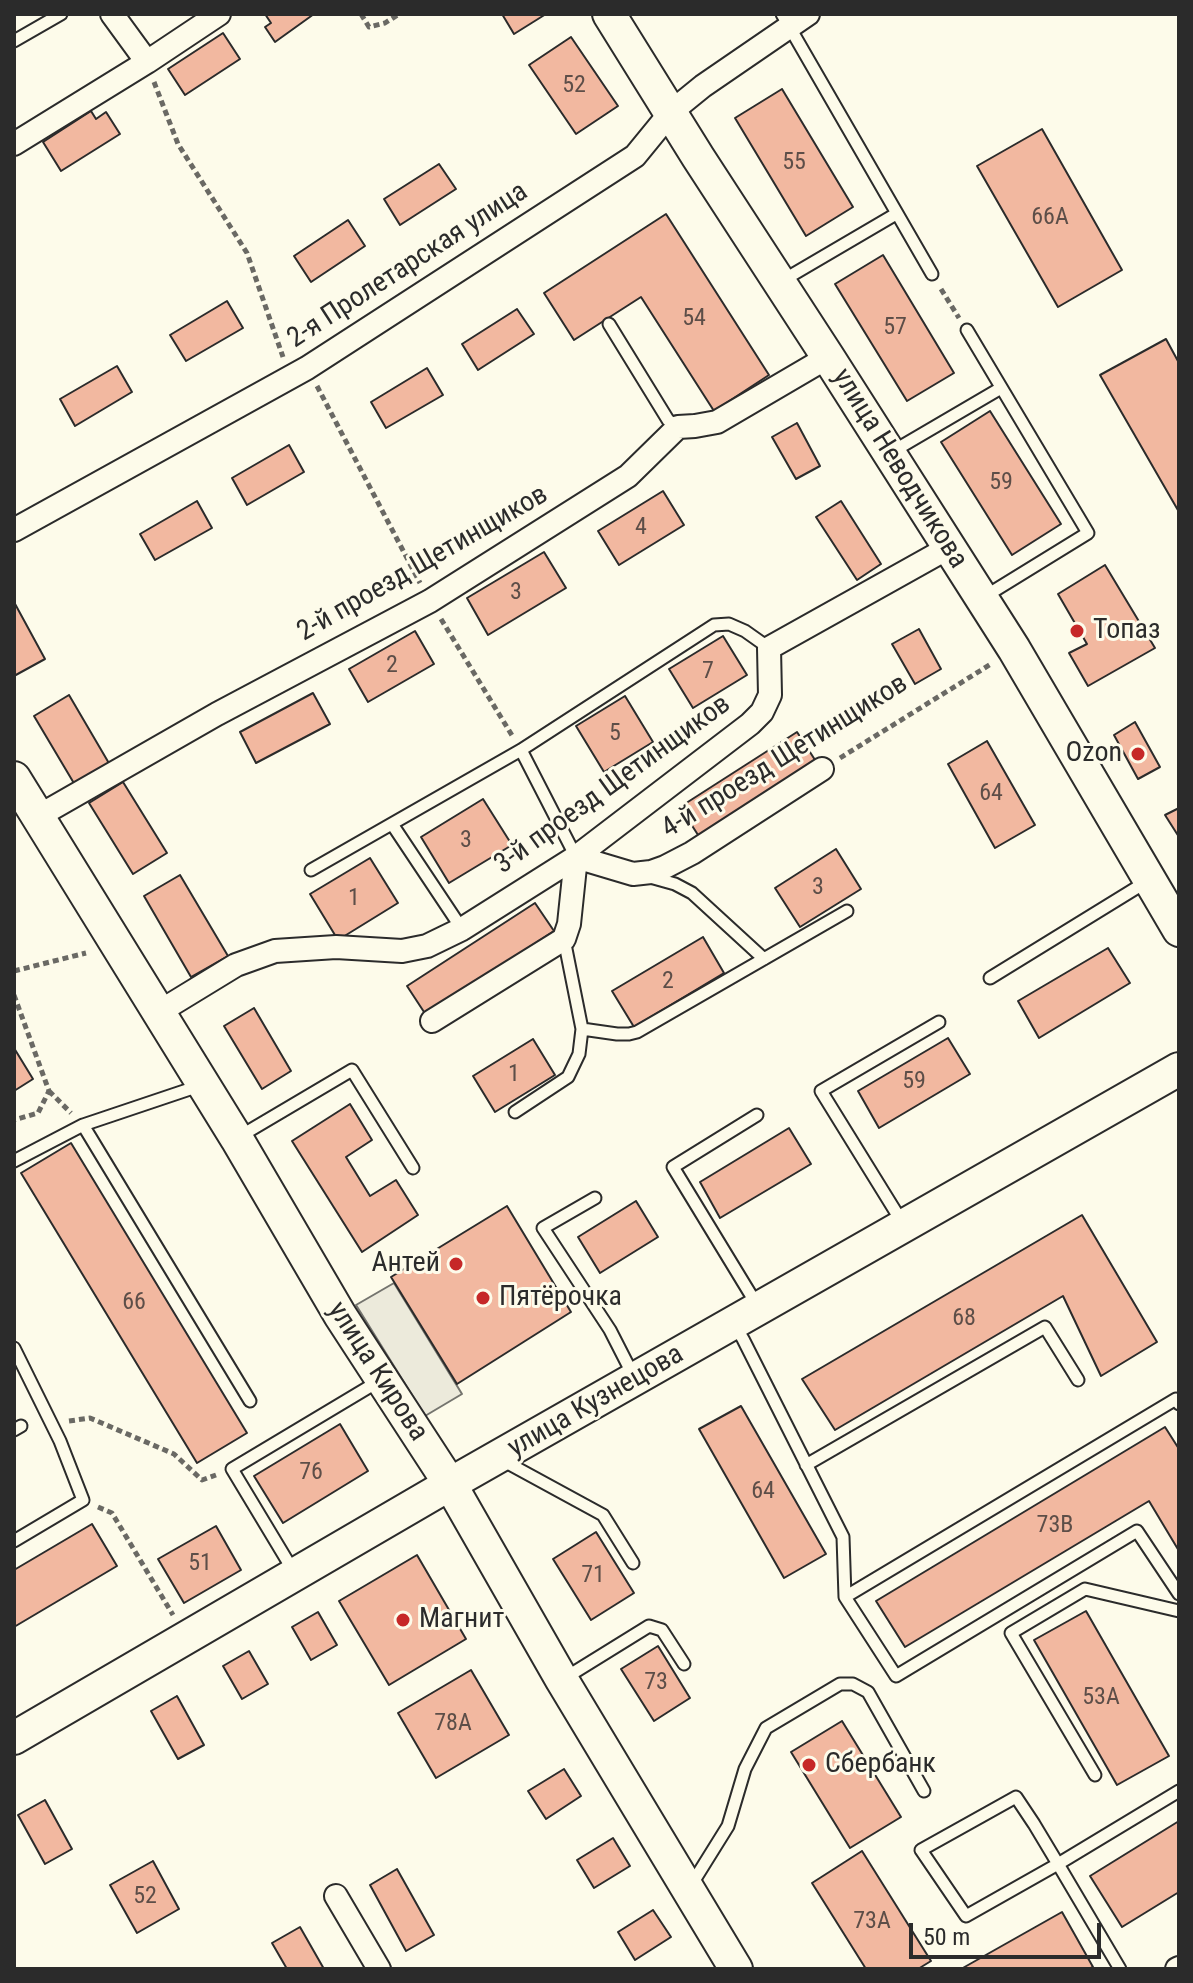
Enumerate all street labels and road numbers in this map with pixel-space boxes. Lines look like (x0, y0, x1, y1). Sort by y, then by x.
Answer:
street label: 2-я Пролетарская улица (282, 176, 534, 356)
street label: улица Неводчикова (824, 363, 974, 575)
street label: 2-й проезд Щетинщиков (292, 479, 554, 649)
street label: 4-й проезд Щетинщиков (656, 668, 914, 846)
street label: 3-й проезд Щетинщиков (488, 688, 738, 882)
street label: улица Кирова (320, 1296, 434, 1448)
street label: улица Кузнецова (502, 1338, 690, 1466)

